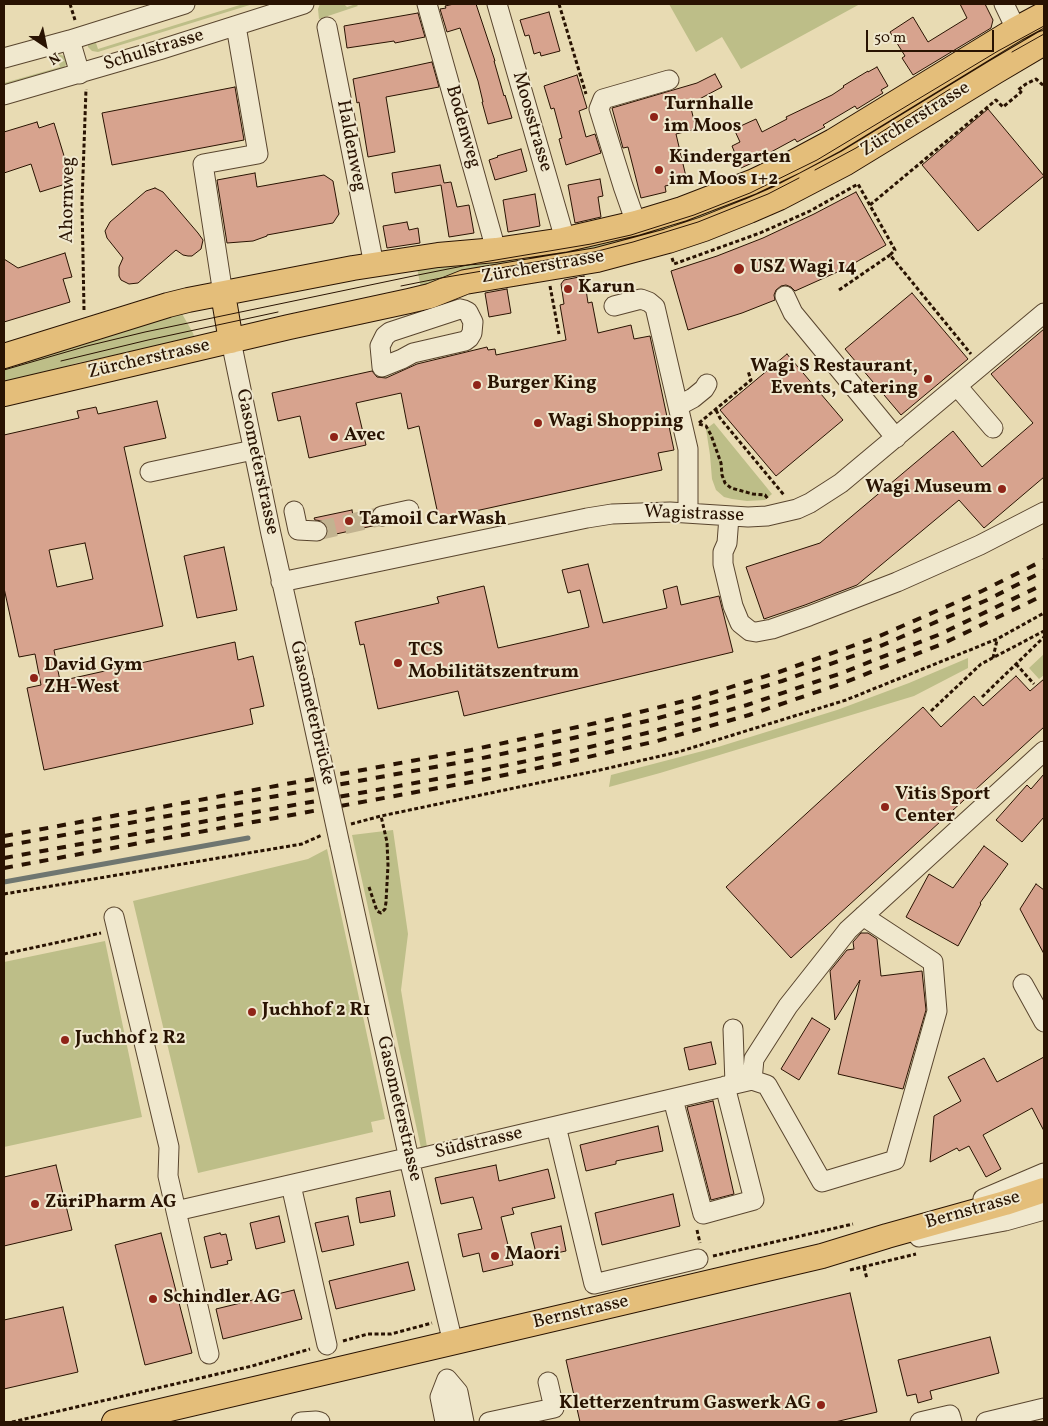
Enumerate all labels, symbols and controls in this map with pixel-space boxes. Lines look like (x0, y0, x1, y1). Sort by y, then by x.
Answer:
north arrow (20, 20, 70, 70)
scale bar (868, 20, 996, 52)
street label: Schulstrasse (101, 25, 207, 77)
text: 50 m (874, 28, 906, 49)
text: N (44, 47, 63, 69)
street label: Moosstrasse (506, 69, 556, 175)
street label: Zürcherstrasse (857, 77, 975, 163)
street label: Bodenweg (439, 83, 485, 171)
place label: Turnhalle im Moos (664, 95, 754, 139)
street label: Haldenweg (330, 98, 370, 194)
marker: Turnhalle im Moos (648, 111, 660, 123)
place label: Kindergarten im Moos 1+2 (669, 148, 791, 192)
street label: Ahornweg (57, 157, 81, 243)
marker: Kindergarten im Moos 1+2 (653, 164, 665, 176)
street label: Zürcherstrasse (480, 246, 606, 290)
place label: USZ Wagi 14 (750, 258, 857, 280)
marker: USZ Wagi 14 (732, 262, 746, 276)
place label: Karun (578, 278, 635, 300)
marker: Karun (562, 283, 574, 295)
street label: Zürcherstrasse (86, 335, 212, 385)
place label: Wagi S Restaurant, Events, Catering (750, 357, 918, 401)
marker: Wagi S Restaurant, Events, Catering (922, 373, 934, 385)
place label: Burger King (487, 374, 597, 396)
marker: Burger King (471, 379, 483, 391)
street label: Gasometerstrasse (229, 387, 283, 537)
place label: Wagi Shopping (548, 412, 683, 434)
marker: Wagi Shopping (532, 417, 544, 429)
place label: Avec (344, 426, 385, 448)
marker: Avec (328, 431, 340, 443)
place label: Wagi Museum (865, 478, 992, 500)
marker: Wagi Museum (996, 483, 1008, 495)
street label: Wagistrasse (644, 502, 744, 528)
place label: Tamoil CarWash (359, 510, 507, 532)
marker: Tamoil CarWash (343, 515, 355, 527)
street label: Gasometerbrücke (283, 639, 339, 787)
place label: TCS Mobilitätszentrum (408, 641, 579, 685)
place label: David Gym ZH-West (44, 656, 143, 700)
marker: TCS Mobilitätszentrum (392, 657, 404, 669)
marker: David Gym ZH-West (28, 672, 40, 684)
place label: Vitis Sport Center (895, 785, 990, 829)
marker: Vitis Sport Center (879, 801, 891, 813)
place label: Juchhof 2 R1 (262, 1001, 370, 1023)
marker: Juchhof 2 R1 (246, 1006, 258, 1018)
place label: Juchhof 2 R2 (75, 1029, 186, 1051)
marker: Juchhof 2 R2 (59, 1034, 71, 1046)
street label: Gasometerstrasse (370, 1034, 426, 1184)
street label: Südstrasse (433, 1123, 525, 1165)
street label: Bernstrasse (923, 1187, 1023, 1235)
place label: ZüriPharm AG (45, 1193, 176, 1215)
marker: ZüriPharm AG (29, 1198, 41, 1210)
place label: Maori (505, 1245, 560, 1267)
marker: Maori (489, 1250, 501, 1262)
place label: Schindler AG (163, 1288, 281, 1310)
street label: Bernstrasse (531, 1291, 631, 1335)
marker: Schindler AG (147, 1293, 159, 1305)
place label: Kletterzentrum Gaswerk AG (559, 1394, 811, 1416)
marker: Kletterzentrum Gaswerk AG (815, 1399, 827, 1411)

